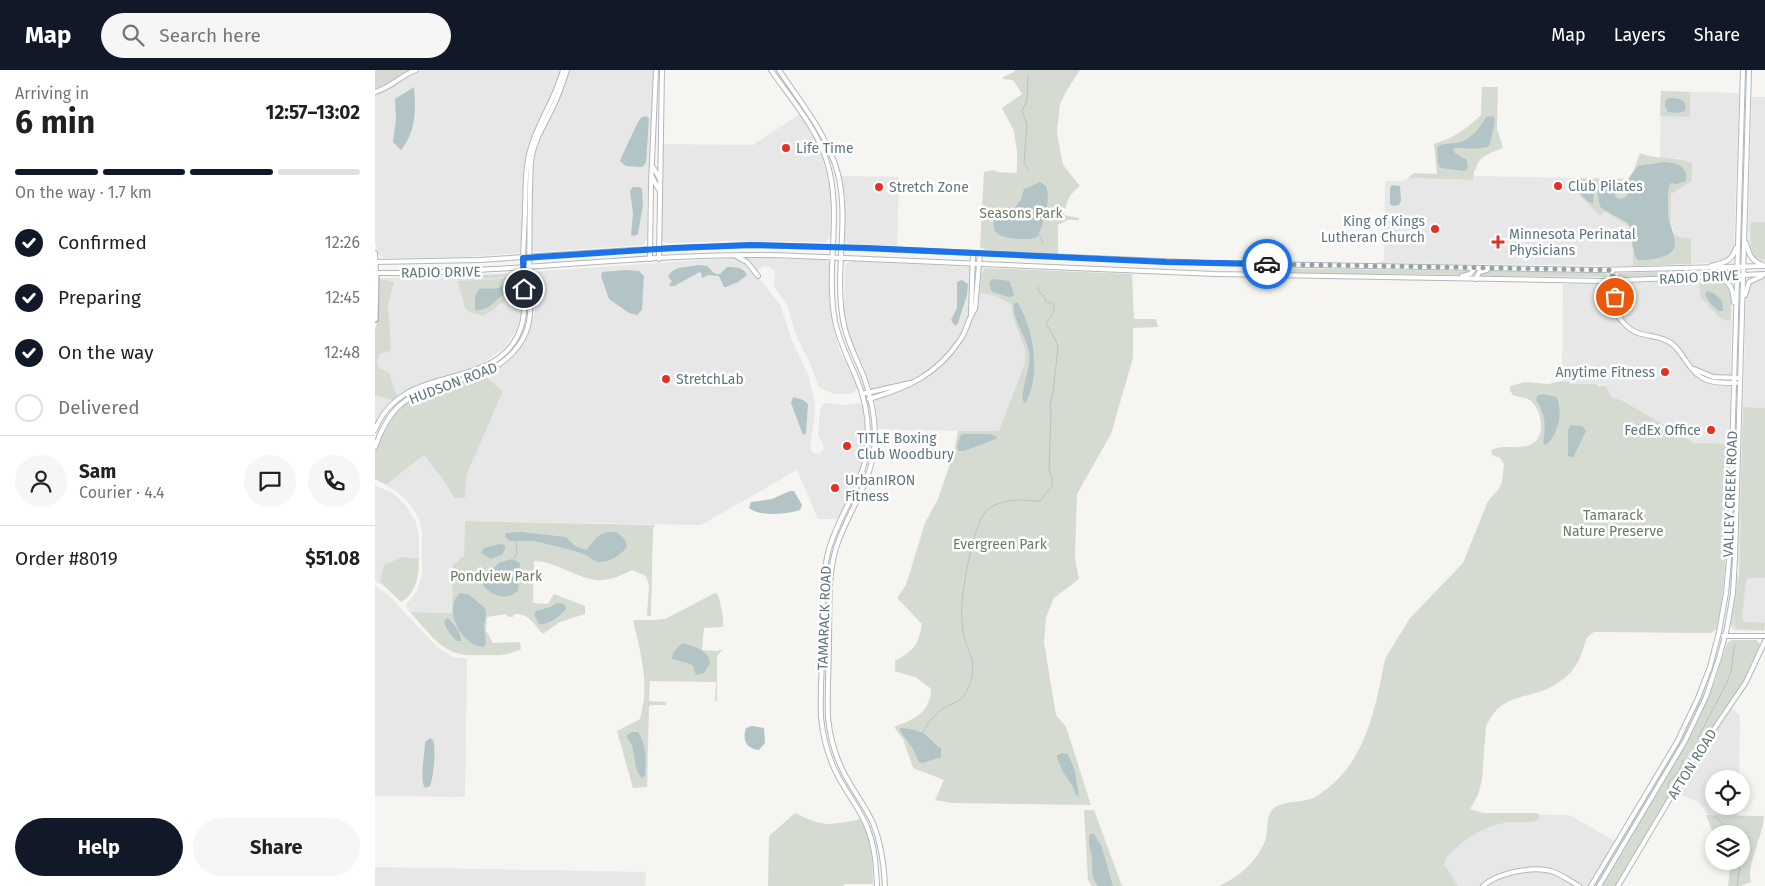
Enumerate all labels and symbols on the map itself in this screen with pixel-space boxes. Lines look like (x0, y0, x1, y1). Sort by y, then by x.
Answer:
place label: Life Time (796, 140, 854, 157)
marker: Life Time (780, 142, 792, 154)
place label: Club Pilates (1568, 178, 1643, 195)
place label: Stretch Zone (889, 179, 969, 196)
marker: Club Pilates (1552, 180, 1564, 192)
marker: Stretch Zone (873, 181, 885, 193)
park label: Seasons Park (979, 205, 1063, 222)
place label: King of Kings Lutheran Church (1321, 213, 1425, 246)
marker: King of Kings Lutheran Church (1429, 223, 1441, 235)
place label: Minnesota Perinatal Physicians (1509, 226, 1636, 259)
marker: Minnesota Perinatal Physicians (1491, 235, 1505, 249)
courier (1242, 239, 1292, 289)
street label: RADIO DRIVE (401, 263, 481, 282)
street label: RADIO DRIVE (1659, 267, 1739, 288)
pin (503, 268, 545, 310)
pin (1594, 276, 1636, 318)
street label: HUDSON ROAD (407, 359, 500, 408)
place label: Anytime Fitness (1555, 364, 1655, 381)
marker: Anytime Fitness (1659, 366, 1671, 378)
place label: StretchLab (676, 371, 744, 388)
marker: StretchLab (660, 373, 672, 385)
place label: FedEx Office (1624, 422, 1701, 439)
marker: FedEx Office (1705, 424, 1717, 436)
place label: TITLE Boxing Club Woodbury (857, 430, 954, 463)
street label: VALLEY CREEK ROAD (1720, 430, 1741, 558)
marker: TITLE Boxing Club Woodbury (841, 440, 853, 452)
place label: UrbanIRON Fitness (845, 472, 915, 505)
marker: UrbanIRON Fitness (829, 482, 841, 494)
park label: Tamarack Nature Preserve (1562, 507, 1664, 540)
park label: Evergreen Park (953, 536, 1048, 553)
street label: TAMARACK ROAD (814, 565, 835, 671)
park label: Pondview Park (450, 568, 543, 585)
street label: AFTON ROAD (1664, 726, 1721, 802)

